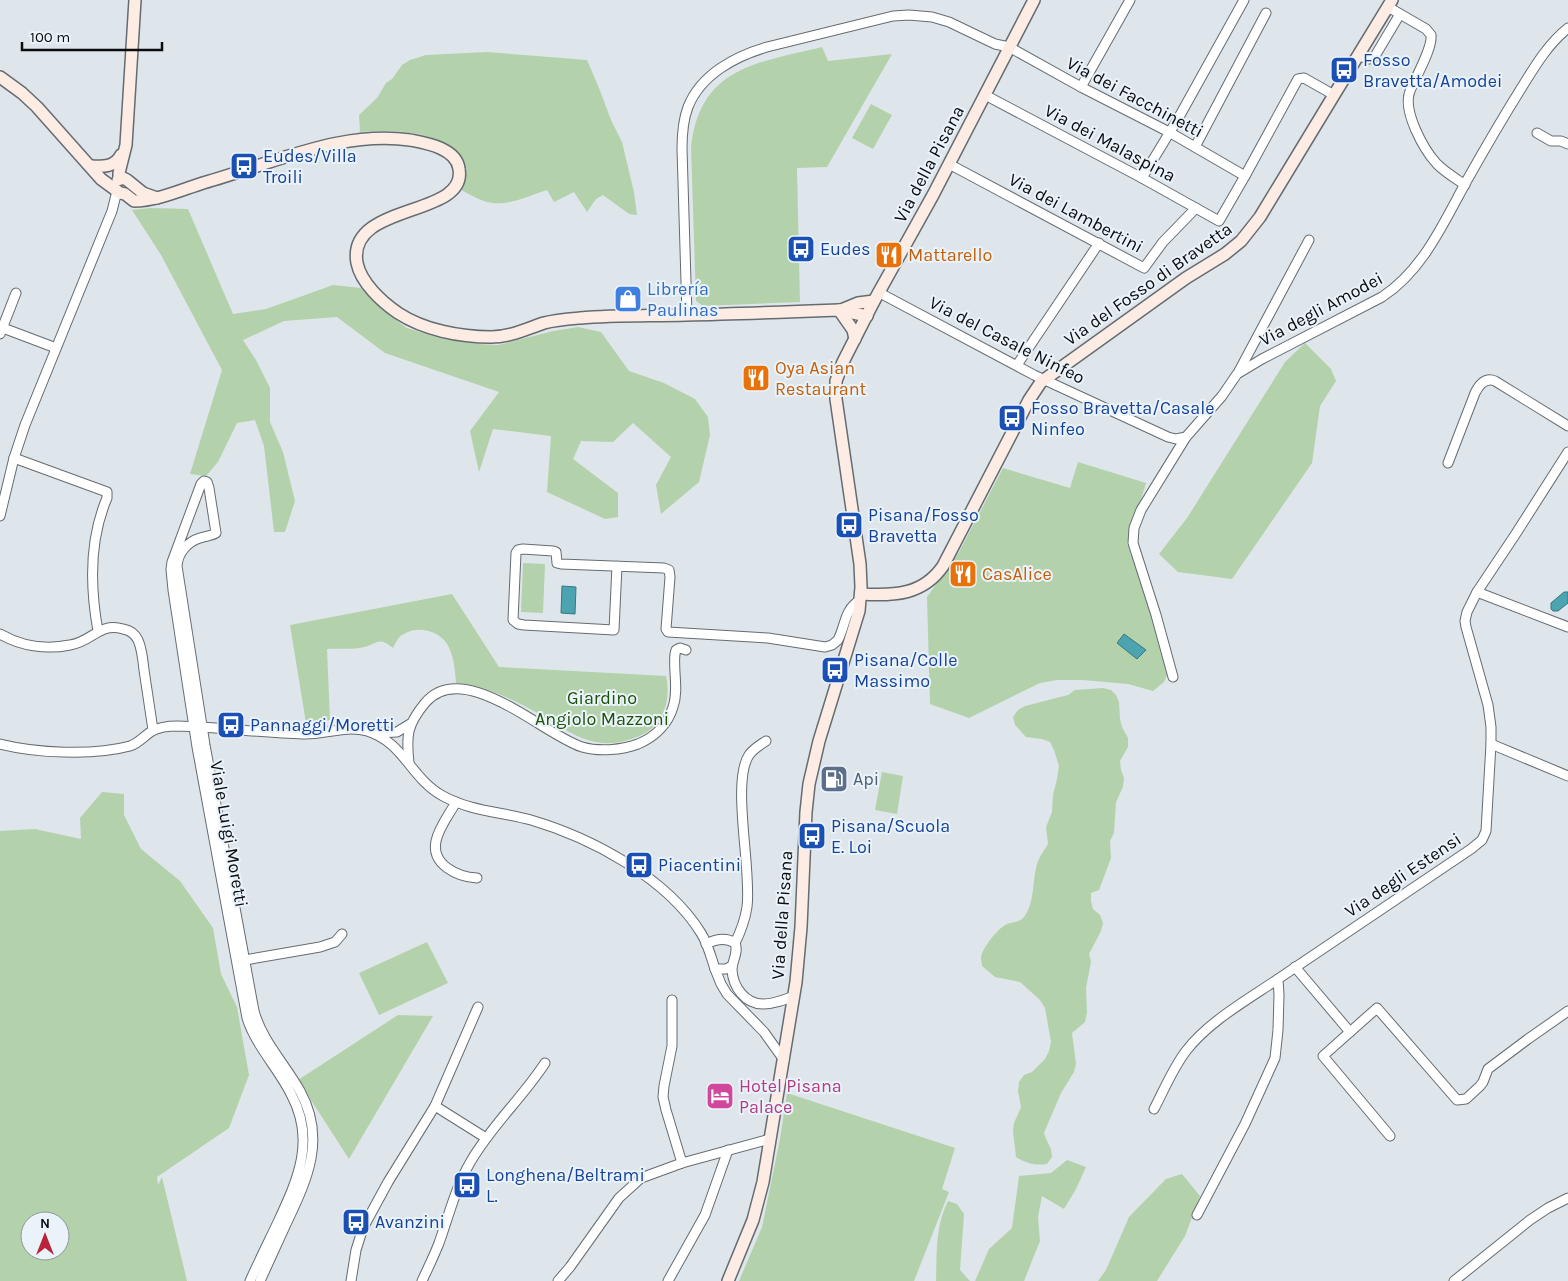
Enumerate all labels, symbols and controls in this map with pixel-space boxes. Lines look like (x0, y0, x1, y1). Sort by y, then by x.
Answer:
scale bar (22, 20, 162, 52)
text: 100 m (30, 28, 70, 46)
place label: Fosso Bravetta/Amodei (1363, 49, 1502, 92)
street label: Via dei Facchinetti (1063, 52, 1207, 142)
bus stop icon: Fosso Bravetta/Amodei (1329, 55, 1359, 85)
street label: Via dei Malaspina (1041, 99, 1179, 187)
street label: Via della Pisana (889, 102, 969, 226)
place label: Eudes/Villa Troili (263, 145, 357, 188)
bus stop icon: Eudes/Villa Troili (229, 151, 259, 181)
street label: Via dei Lambertini (1005, 168, 1147, 258)
street label: Via del Fosso di Bravetta (1060, 218, 1236, 350)
bus stop icon: Eudes (786, 234, 816, 264)
place label: Eudes (820, 238, 870, 260)
restaurant icon: Mattarello (874, 240, 904, 270)
place label: Mattarello (908, 244, 992, 266)
street label: Via degli Amodei (1255, 267, 1387, 351)
place label: Librería Paulinas (647, 278, 718, 321)
shop icon: Librería Paulinas (613, 284, 643, 314)
street label: Via del Casale Ninfeo (926, 291, 1088, 389)
place label: Oya Asian Restaurant (775, 357, 867, 400)
restaurant icon: Oya Asian Restaurant (741, 363, 771, 393)
place label: Fosso Bravetta/Casale Ninfeo (1031, 397, 1215, 440)
bus stop icon: Fosso Bravetta/Casale Ninfeo (997, 403, 1027, 433)
place label: Pisana/Fosso Bravetta (868, 504, 979, 547)
bus stop icon: Pisana/Fosso Bravetta (834, 510, 864, 540)
restaurant icon: CasAlice (948, 559, 978, 589)
place label: CasAlice (982, 563, 1052, 585)
place label: Pisana/Colle Massimo (854, 649, 957, 692)
bus stop icon: Pisana/Colle Massimo (820, 655, 850, 685)
park label: Giardino Angiolo Mazzoni (535, 687, 669, 730)
bus stop icon: Pannaggi/Moretti (216, 710, 246, 740)
place label: Pannaggi/Moretti (250, 714, 395, 736)
street label: Viale Luigi Moretti (205, 759, 253, 909)
fuel station icon: Api (819, 764, 849, 794)
place label: Api (853, 768, 879, 790)
place label: Pisana/Scuola E. Loi (831, 815, 950, 858)
bus stop icon: Pisana/Scuola E. Loi (797, 821, 827, 851)
street label: Via degli Estensi (1341, 828, 1465, 922)
bus stop icon: Piacentini (624, 850, 654, 880)
street label: Via della Pisana (767, 850, 797, 980)
place label: Piacentini (658, 854, 741, 876)
place label: Hotel Pisana Palace (739, 1075, 842, 1118)
hotel icon: Hotel Pisana Palace (705, 1081, 735, 1111)
place label: Longhena/Beltrami L. (486, 1164, 645, 1207)
bus stop icon: Longhena/Beltrami L. (452, 1170, 482, 1200)
bus stop icon: Avanzini (341, 1207, 371, 1237)
north arrow (20, 1211, 70, 1261)
place label: Avanzini (375, 1211, 445, 1233)
text: N (40, 1215, 50, 1232)

